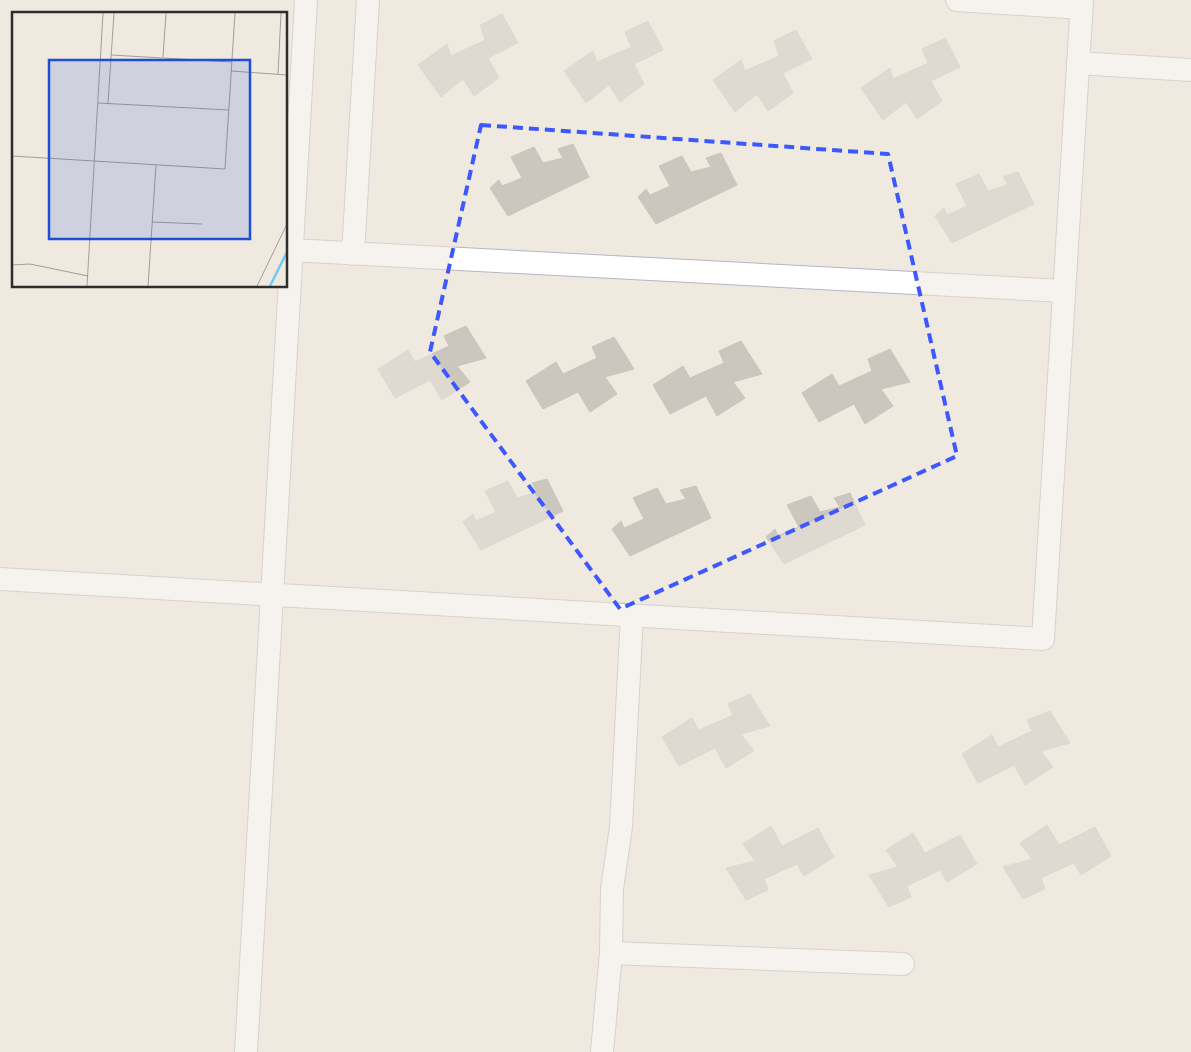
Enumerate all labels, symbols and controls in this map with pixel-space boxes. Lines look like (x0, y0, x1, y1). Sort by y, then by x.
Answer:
inset map (12, 12, 288, 288)

